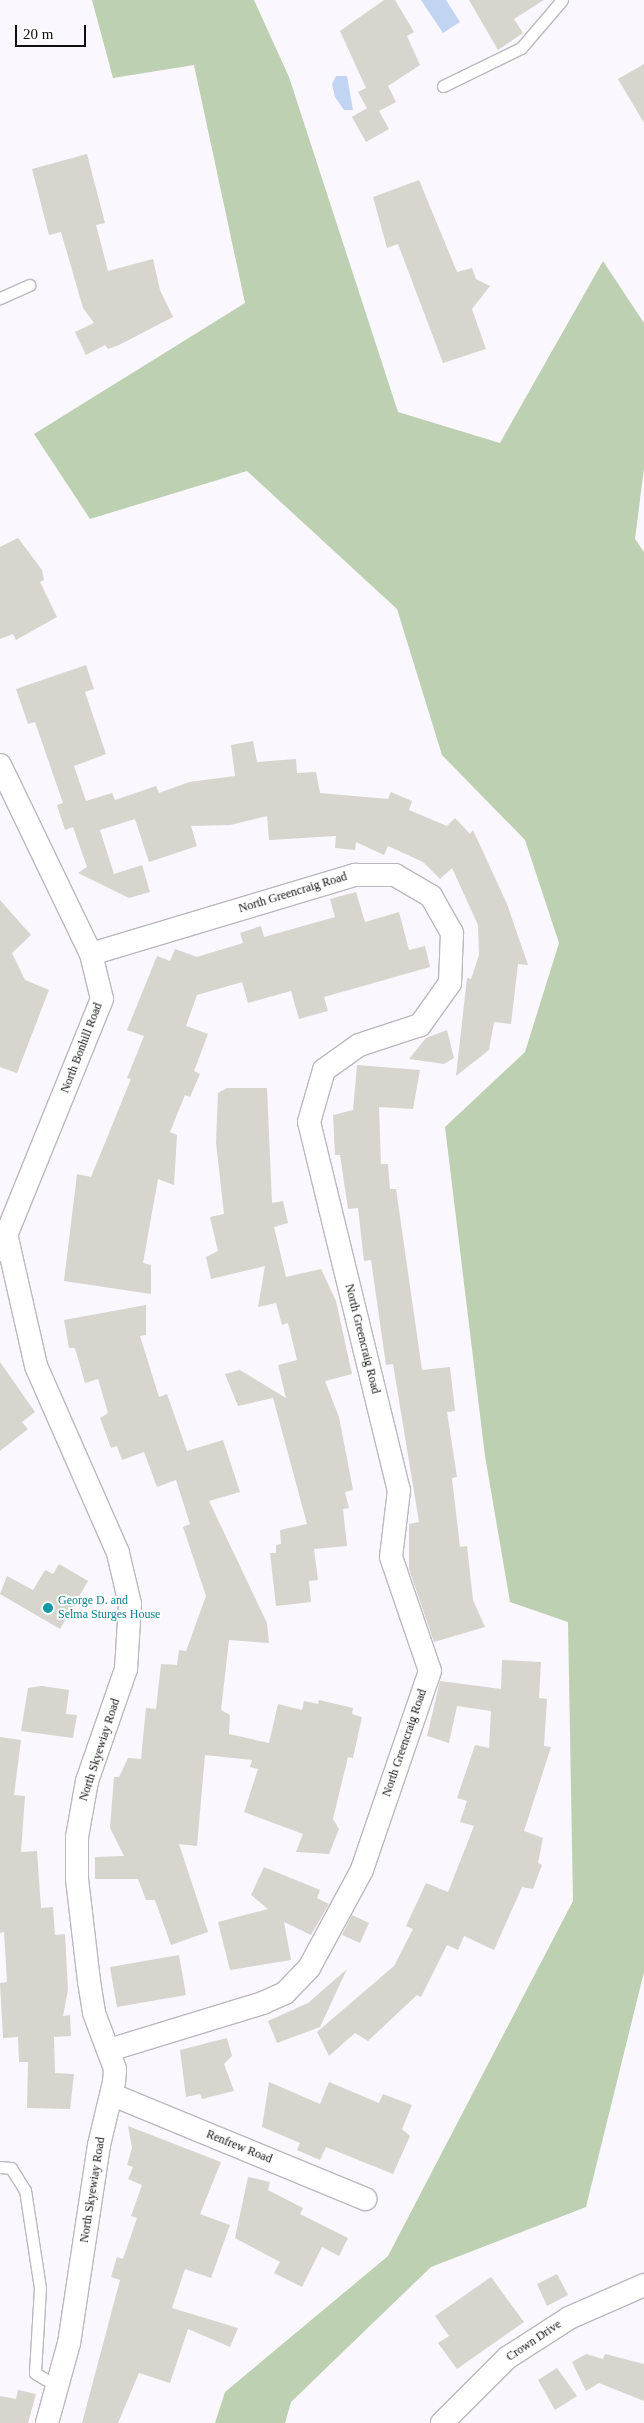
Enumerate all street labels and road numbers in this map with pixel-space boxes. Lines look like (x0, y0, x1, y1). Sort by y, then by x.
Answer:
street label: North Greencraig Road (237, 870, 349, 916)
street label: North Bonhill Road (58, 1001, 106, 1095)
street label: North Greencraig Road (341, 1283, 383, 1395)
street label: North Greencraig Road (380, 1687, 430, 1799)
street label: North Skyewiay Road (77, 1697, 123, 1803)
street label: Renfrew Road (204, 2127, 274, 2167)
street label: North Skyewiay Road (78, 2136, 108, 2244)
street label: Crown Drive (504, 2317, 564, 2365)

